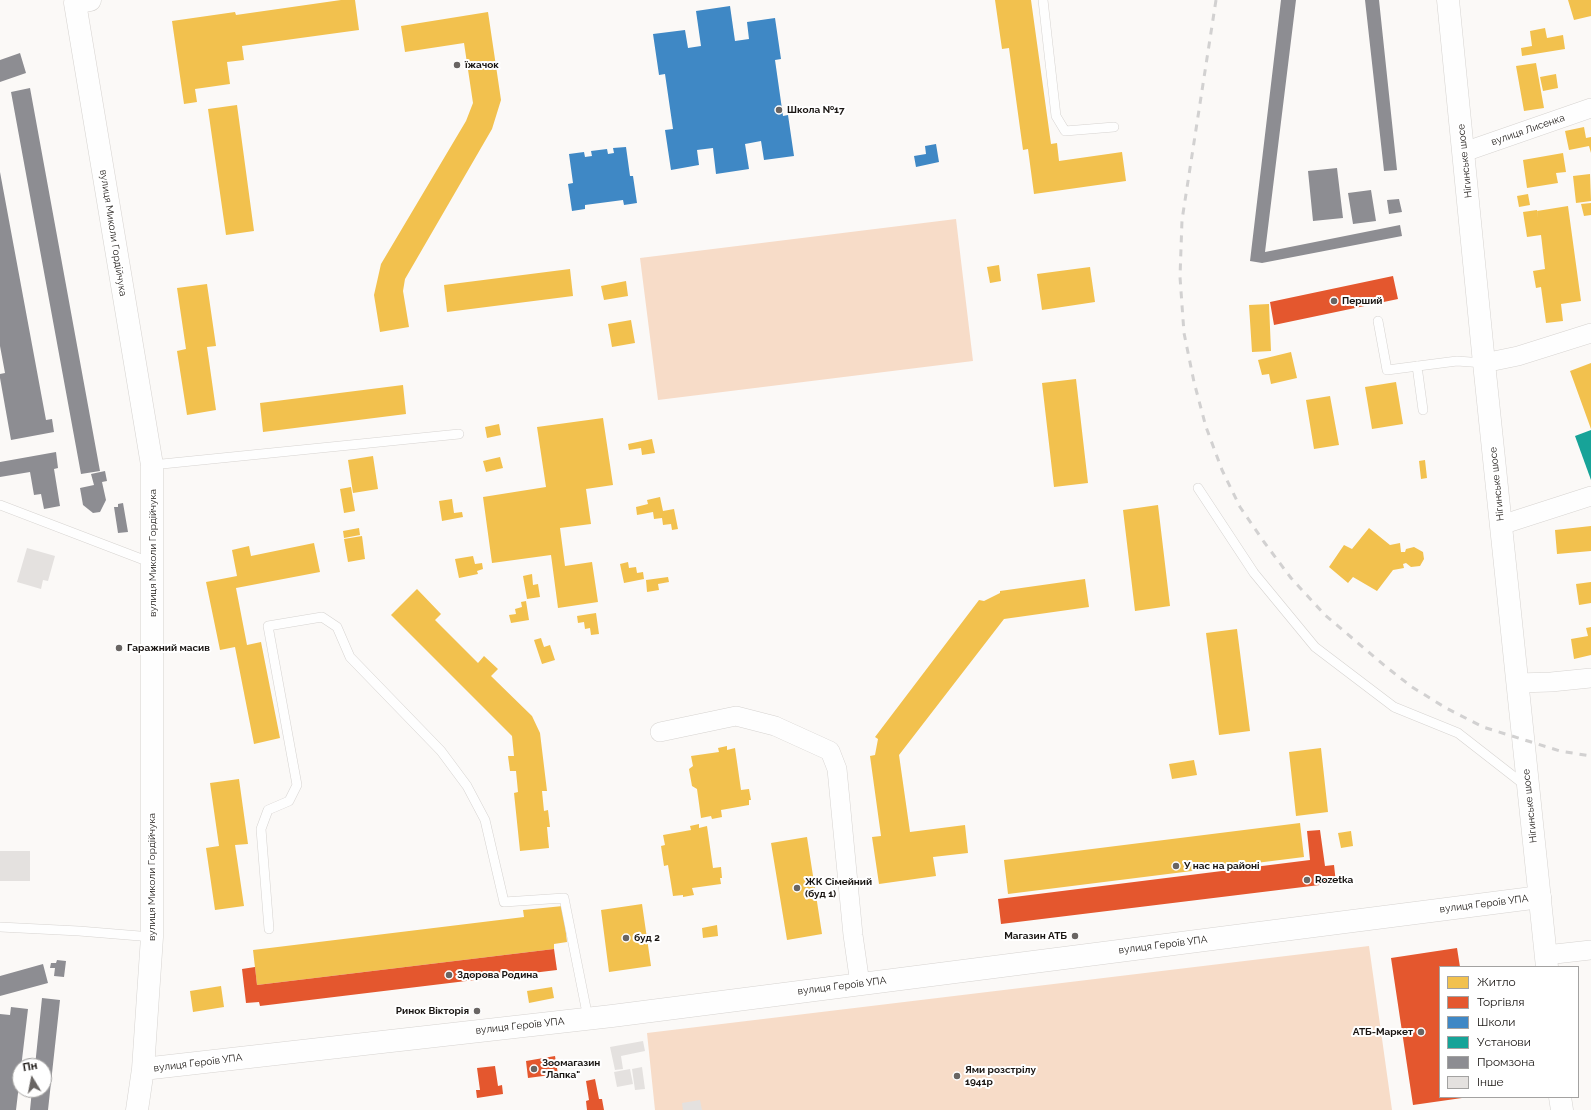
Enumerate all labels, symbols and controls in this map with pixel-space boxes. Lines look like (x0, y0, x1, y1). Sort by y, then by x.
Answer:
place label: їжачок (465, 59, 499, 71)
marker: їжачок (452, 60, 462, 70)
place label: Школа №17 (787, 104, 845, 116)
marker: Школа №17 (774, 105, 784, 115)
street label: вулиця Лисенка (1490, 112, 1566, 148)
street label: Нігинське шосе (1455, 123, 1475, 199)
street label: вулиця Миколи Гордійчука (97, 169, 129, 297)
place label: Перший (1342, 295, 1382, 307)
marker: Перший (1329, 296, 1339, 306)
street label: Нігинське шосе (1487, 446, 1507, 522)
street label: вулиця Миколи Гордійчука (147, 489, 159, 617)
place label: Гаражний масив (127, 642, 210, 654)
marker: Гаражний масив (114, 643, 124, 653)
street label: Нігинське шосе (1520, 768, 1540, 844)
street label: вулиця Миколи Гордійчука (146, 813, 158, 941)
place label: У нас на районі (1184, 860, 1260, 872)
marker: У нас на районі (1171, 861, 1181, 871)
place label: Rozetka (1315, 874, 1353, 886)
marker: Rozetka (1302, 875, 1312, 885)
place label: ЖК Сімейний (буд 1) (805, 876, 872, 900)
marker: ЖК Сімейний (буд 1) (792, 883, 802, 893)
street label: вулиця Героїв УПА (1439, 893, 1529, 915)
place label: Магазин АТБ (1004, 930, 1067, 942)
marker: Магазин АТБ (1070, 931, 1080, 941)
place label: буд 2 (634, 932, 660, 944)
marker: буд 2 (621, 933, 631, 943)
street label: вулиця Героїв УПА (1118, 934, 1208, 956)
legend (1439, 966, 1579, 1098)
place label: Здорова Родина (457, 969, 538, 981)
marker: Здорова Родина (444, 970, 454, 980)
street label: вулиця Героїв УПА (797, 975, 887, 997)
text: Житло (1477, 975, 1516, 989)
text: Торгівля (1477, 995, 1524, 1009)
place label: Ринок Вікторія (396, 1005, 469, 1017)
marker: Ринок Вікторія (472, 1006, 482, 1016)
street label: вулиця Героїв УПА (475, 1015, 565, 1037)
text: Школи (1477, 1015, 1515, 1029)
place label: АТБ-Маркет (1353, 1026, 1413, 1038)
marker: АТБ-Маркет (1416, 1027, 1426, 1037)
text: Установи (1477, 1035, 1531, 1049)
street label: вулиця Героїв УПА (153, 1052, 243, 1074)
text: Промзона (1477, 1055, 1535, 1069)
place label: Зоомагазин "Лапка" (542, 1057, 600, 1080)
north arrow (12, 1058, 52, 1098)
text: Пн (22, 1059, 38, 1074)
marker: Зоомагазин "Лапка" (529, 1064, 539, 1074)
place label: Ями розстрілу 1941р (965, 1064, 1036, 1088)
marker: Ями розстрілу 1941р (952, 1071, 962, 1081)
text: Інше (1477, 1075, 1504, 1089)

